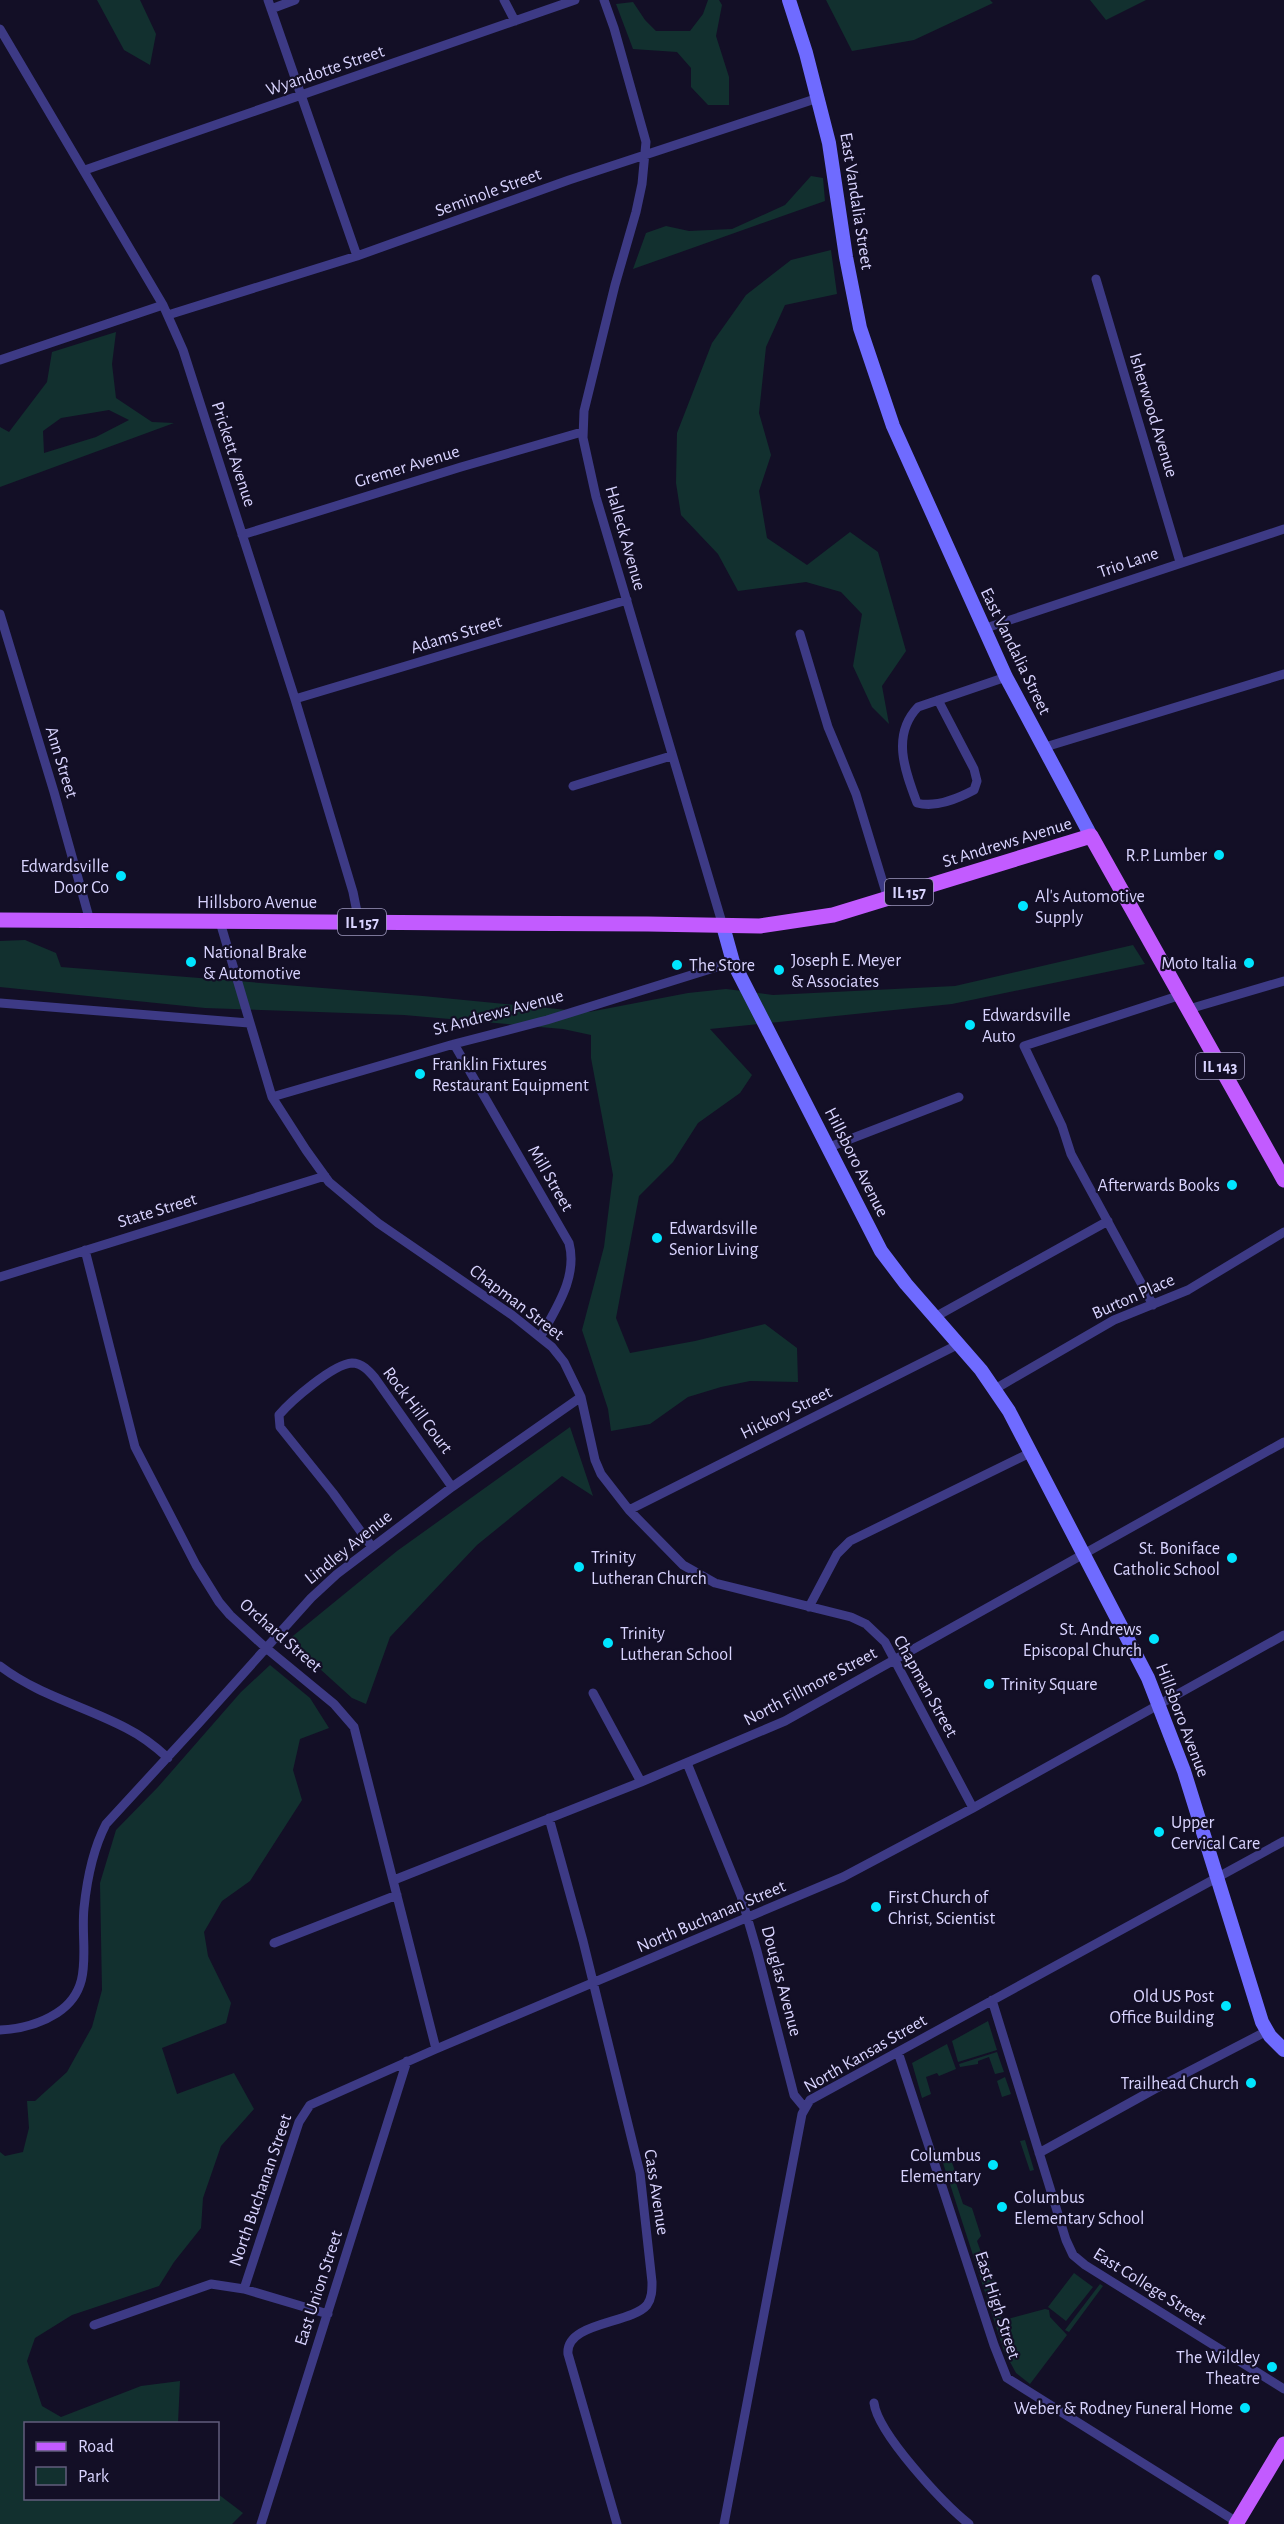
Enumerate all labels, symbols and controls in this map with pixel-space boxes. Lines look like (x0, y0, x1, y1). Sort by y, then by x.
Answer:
street label: Wyandotte Street (264, 42, 387, 100)
street label: East Vandalia Street (836, 131, 876, 271)
street label: Seminole Street (433, 165, 544, 220)
street label: Isherwood Avenue (1126, 351, 1181, 480)
street label: Prickett Avenue (208, 400, 259, 509)
street label: Gremer Avenue (353, 442, 462, 491)
street label: Halleck Avenue (601, 484, 649, 593)
street label: Trio Lane (1096, 544, 1161, 582)
street label: East Vandalia Street (977, 585, 1054, 718)
street label: Adams Street (409, 613, 504, 657)
street label: Ann Street (42, 724, 81, 801)
street label: St Andrews Avenue (940, 815, 1074, 871)
place label: R.P. Lumber (1126, 847, 1207, 865)
marker: R.P. Lumber (1212, 848, 1226, 862)
place label: Edwardsville Door Co (21, 858, 109, 897)
marker: Edwardsville Door Co (114, 869, 128, 883)
road number: IL 157 (885, 879, 933, 905)
place label: Al's Automotive Supply (1035, 888, 1145, 927)
street label: Hillsboro Avenue (197, 894, 317, 912)
marker: Al's Automotive Supply (1016, 899, 1030, 913)
road number: IL 157 (338, 909, 386, 935)
place label: National Brake & Automotive (203, 944, 307, 983)
place label: Joseph E. Meyer & Associates (791, 952, 901, 991)
marker: National Brake & Automotive (184, 955, 198, 969)
place label: Moto Italia (1161, 955, 1237, 973)
marker: Moto Italia (1242, 956, 1256, 970)
place label: The Store (689, 957, 755, 975)
marker: The Store (670, 958, 684, 972)
marker: Joseph E. Meyer & Associates (772, 963, 786, 977)
street label: St Andrews Avenue (431, 987, 565, 1039)
place label: Edwardsville Auto (982, 1007, 1070, 1046)
marker: Edwardsville Auto (963, 1018, 977, 1032)
road number: IL 143 (1196, 1053, 1244, 1079)
place label: Franklin Fixtures Restaurant Equipment (432, 1056, 589, 1095)
marker: Franklin Fixtures Restaurant Equipment (413, 1067, 427, 1081)
street label: Hillsboro Avenue (821, 1105, 891, 1220)
street label: Mill Street (524, 1142, 576, 1215)
place label: Afterwards Books (1097, 1177, 1220, 1195)
marker: Afterwards Books (1225, 1178, 1239, 1192)
street label: State Street (116, 1190, 199, 1232)
place label: Edwardsville Senior Living (669, 1220, 759, 1259)
marker: Edwardsville Senior Living (650, 1231, 664, 1245)
street label: Chapman Street (466, 1262, 567, 1344)
street label: Burton Place (1089, 1271, 1177, 1323)
street label: Rock Hill Court (379, 1364, 456, 1457)
street label: Hickory Street (738, 1383, 835, 1443)
street label: Lindley Avenue (302, 1507, 396, 1588)
place label: St. Boniface Catholic School (1113, 1540, 1220, 1579)
place label: Trinity Lutheran Church (591, 1549, 707, 1588)
marker: St. Boniface Catholic School (1225, 1551, 1239, 1565)
marker: Trinity Lutheran Church (572, 1560, 586, 1574)
street label: Orchard Street (236, 1595, 325, 1676)
place label: St. Andrews Episcopal Church (1023, 1621, 1142, 1660)
place label: Trinity Lutheran School (620, 1625, 733, 1664)
marker: St. Andrews Episcopal Church (1147, 1632, 1161, 1646)
street label: Chapman Street (890, 1633, 961, 1741)
marker: Trinity Lutheran School (601, 1636, 615, 1650)
street label: North Fillmore Street (741, 1644, 880, 1730)
street label: Hillsboro Avenue (1152, 1661, 1212, 1780)
place label: Trinity Square (1001, 1676, 1098, 1694)
marker: Trinity Square (982, 1677, 996, 1691)
place label: Upper Cervical Care (1171, 1814, 1260, 1853)
marker: Upper Cervical Care (1152, 1825, 1166, 1839)
street label: North Buchanan Street (634, 1877, 789, 1956)
place label: First Church of Christ, Scientist (888, 1889, 995, 1928)
marker: First Church of Christ, Scientist (869, 1900, 883, 1914)
street label: Douglas Avenue (758, 1924, 804, 2038)
place label: Old US Post Office Building (1110, 1988, 1214, 2027)
marker: Old US Post Office Building (1219, 1999, 1233, 2013)
street label: North Kansas Street (801, 2011, 930, 2096)
place label: Trailhead Church (1121, 2075, 1239, 2093)
marker: Trailhead Church (1244, 2076, 1258, 2090)
street label: North Buchanan Street (226, 2112, 296, 2269)
place label: Columbus Elementary (900, 2147, 981, 2186)
street label: Cass Avenue (640, 2148, 672, 2236)
marker: Columbus Elementary (986, 2158, 1000, 2172)
place label: Columbus Elementary School (1014, 2189, 1145, 2228)
marker: Columbus Elementary School (995, 2200, 1009, 2214)
street label: East Union Street (292, 2228, 346, 2348)
street label: East College Street (1090, 2245, 1209, 2329)
street label: East High Street (971, 2249, 1023, 2362)
place label: The Wildley Theatre (1176, 2349, 1260, 2388)
marker: The Wildley Theatre (1265, 2360, 1279, 2374)
place label: Weber & Rodney Funeral Home (1014, 2400, 1233, 2418)
marker: Weber & Rodney Funeral Home (1238, 2401, 1252, 2415)
legend (24, 2422, 219, 2500)
text: Road (78, 2438, 114, 2456)
text: Park (78, 2468, 110, 2486)

